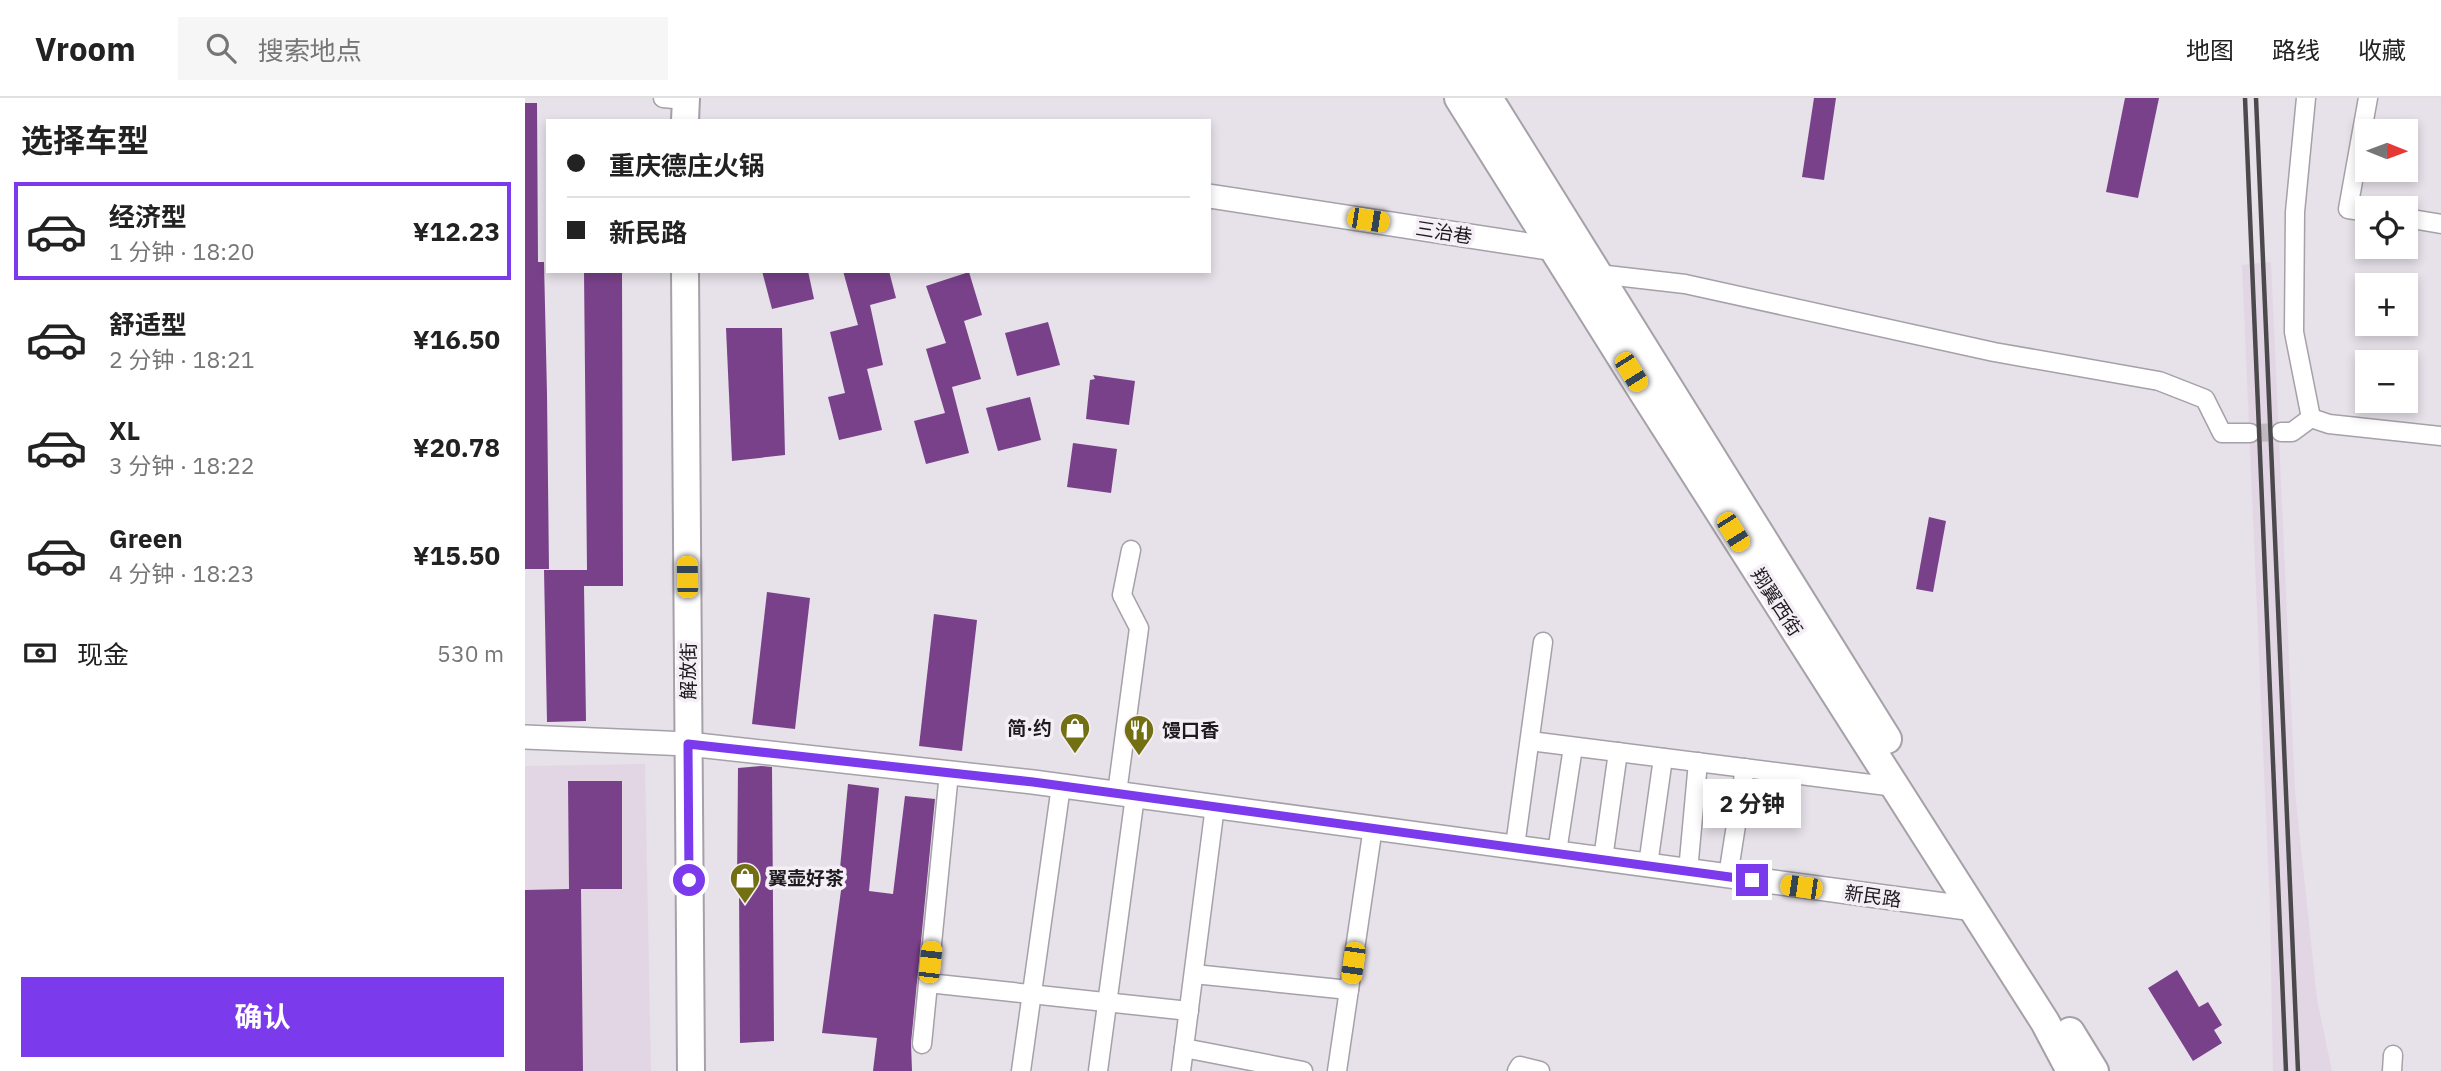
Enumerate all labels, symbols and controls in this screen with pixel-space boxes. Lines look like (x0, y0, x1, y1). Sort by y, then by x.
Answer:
search box (178, 17, 668, 80)
text: Vroom (35, 27, 136, 70)
icon: search (202, 29, 240, 67)
text: 搜索地点 (258, 33, 362, 67)
text: 地图 (2186, 34, 2234, 66)
text: 路线 (2272, 34, 2320, 66)
text: 收藏 (2358, 34, 2406, 66)
text: 选择车型 (21, 119, 149, 161)
north arrow (2355, 119, 2419, 182)
map controls (2355, 119, 2418, 413)
text: 重庆德庄火锅 (609, 148, 765, 182)
button: locate (2355, 196, 2418, 259)
text: 经济型 (109, 199, 187, 233)
icon: car (25, 200, 88, 263)
car (1346, 206, 1391, 234)
text: ¥12.23 (413, 214, 500, 248)
text: 新民路 (609, 215, 687, 249)
street label: 三治巷 (1414, 216, 1474, 248)
text: 1 分钟 · 18:20 (109, 236, 255, 266)
button: + (2355, 273, 2418, 336)
text: 舒适型 (109, 307, 187, 341)
icon: car (25, 308, 88, 371)
text: ¥16.50 (413, 322, 500, 356)
text: 2 分钟 · 18:21 (109, 344, 255, 374)
car (1611, 349, 1652, 395)
button: − (2355, 350, 2418, 413)
text: XL (109, 413, 140, 447)
icon: car (25, 416, 88, 479)
text: ¥20.78 (413, 430, 500, 464)
text: 3 分钟 · 18:22 (109, 450, 255, 480)
car (1713, 509, 1754, 555)
text: Green (109, 521, 183, 555)
icon: car (25, 524, 88, 587)
text: ¥15.50 (413, 538, 500, 572)
car (677, 556, 698, 598)
text: 4 分钟 · 18:23 (109, 558, 255, 588)
street label: 翔翼西街 (1746, 564, 1808, 640)
icon: cash (21, 634, 59, 672)
text: 现金 (77, 637, 129, 671)
text: 530 m (437, 638, 504, 668)
street label: 解放街 (676, 642, 700, 700)
shop icon: 简·约 (1058, 711, 1092, 755)
restaurant icon: 馒口香 (1122, 713, 1156, 757)
place label: 简·约 (1007, 716, 1052, 740)
place label: 馒口香 (1162, 718, 1219, 742)
callout: 2 分钟 (1703, 778, 1801, 828)
text: 2 分钟 (1719, 788, 1785, 818)
shop icon: 翼壶好茶 (728, 861, 762, 905)
route start (673, 864, 705, 896)
route end (1736, 864, 1768, 896)
place label: 翼壶好茶 (768, 866, 844, 890)
car (1779, 874, 1824, 900)
street label: 新民路 (1843, 880, 1903, 912)
car (918, 940, 943, 984)
car (1340, 941, 1367, 985)
button: 确认 (21, 977, 504, 1057)

